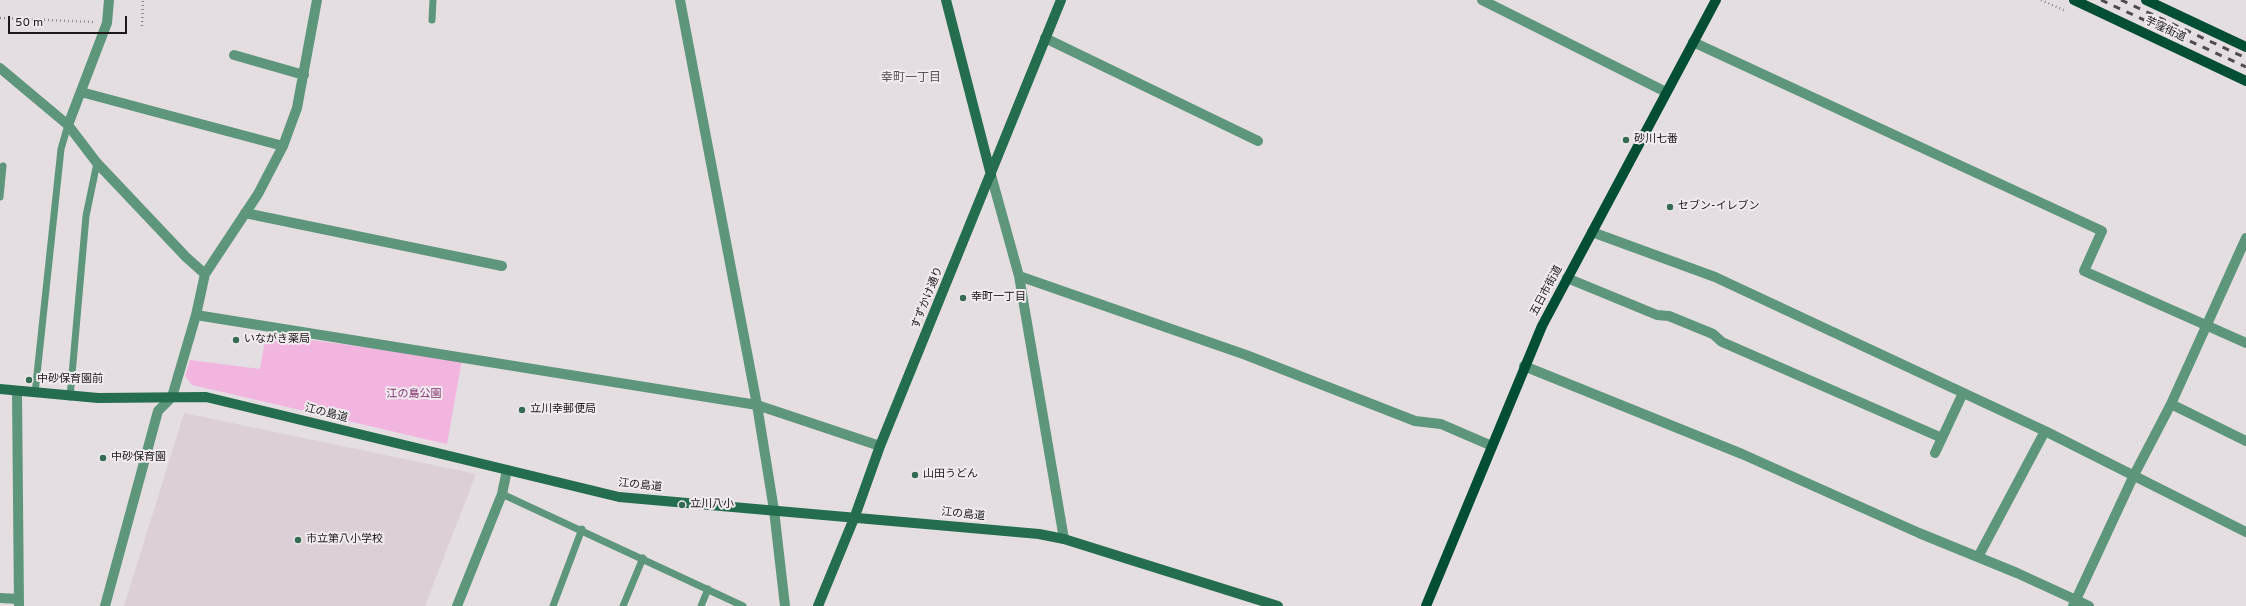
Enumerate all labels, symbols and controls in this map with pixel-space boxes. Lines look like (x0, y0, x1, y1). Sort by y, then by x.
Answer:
scale bar (10, 8, 129, 34)
text: 50 m (15, 15, 43, 31)
street label: 芋窪街道 (2142, 15, 2188, 45)
district label: 幸町一丁目 (881, 72, 941, 86)
place label: 砂川七番 (1634, 133, 1678, 147)
marker: 砂川七番 (1621, 135, 1631, 145)
place label: セブン-イレブン (1678, 200, 1759, 214)
marker: セブン-イレブン (1665, 202, 1675, 212)
street label: 五日市街道 (1528, 264, 1566, 318)
street label: すずかけ通り (910, 265, 946, 331)
place label: 幸町一丁目 (971, 291, 1026, 305)
marker: 幸町一丁目 (958, 293, 968, 303)
place label: いながき薬局 (244, 333, 310, 347)
marker: いながき薬局 (231, 335, 241, 345)
place label: 中砂保育園前 (37, 373, 103, 387)
marker: 中砂保育園前 (24, 375, 34, 385)
park label: 江の島公園 (387, 388, 441, 402)
street label: 江の島道 (303, 402, 349, 426)
place label: 立川幸郵便局 (530, 403, 596, 417)
marker: 立川幸郵便局 (517, 405, 527, 415)
place label: 中砂保育園 (111, 451, 166, 465)
marker: 中砂保育園 (98, 453, 108, 463)
place label: 山田うどん (923, 468, 978, 482)
marker: 山田うどん (910, 470, 920, 480)
street label: 江の島道 (617, 477, 663, 495)
place label: 立川八小 (690, 498, 734, 512)
marker: 立川八小 (677, 500, 687, 510)
street label: 江の島道 (940, 506, 986, 524)
place label: 市立第八小学校 (306, 533, 383, 547)
marker: 市立第八小学校 (293, 535, 303, 545)

